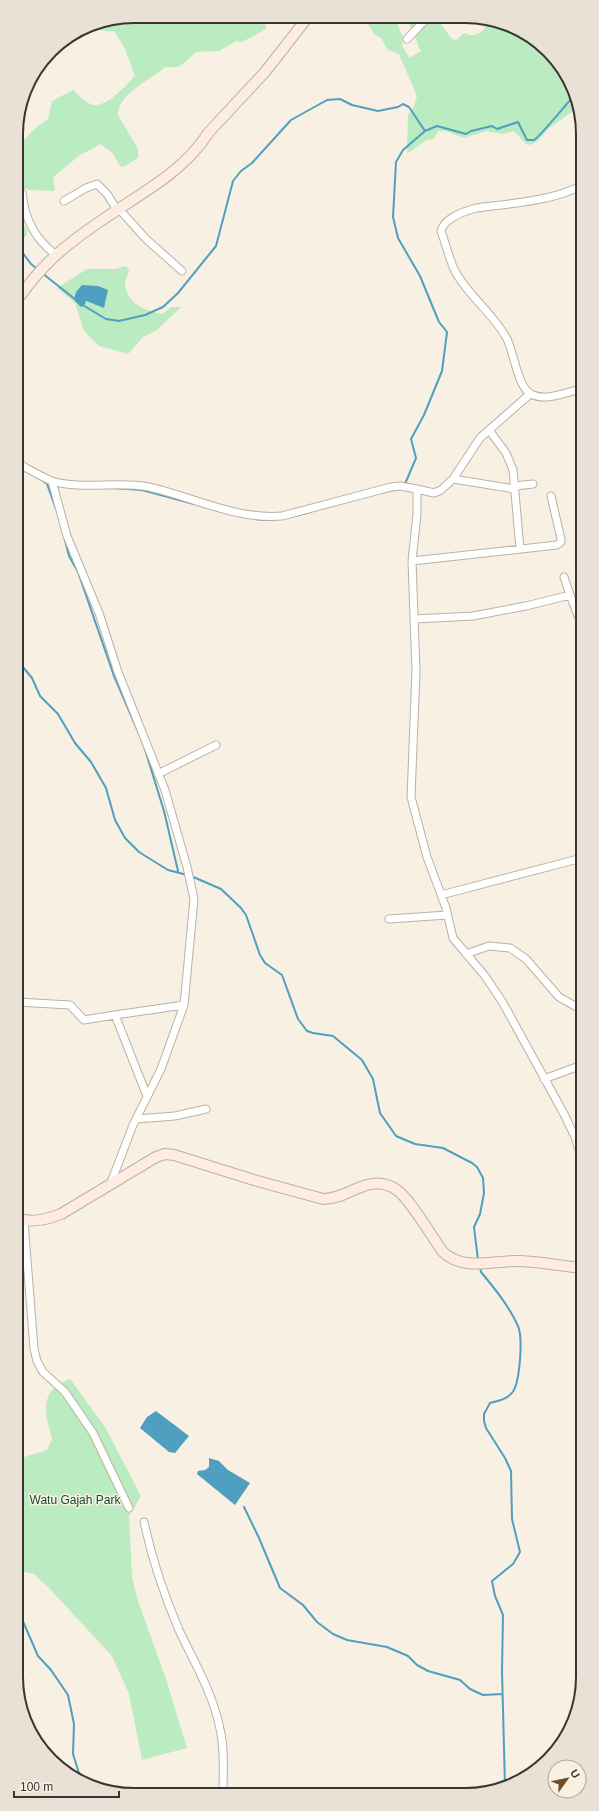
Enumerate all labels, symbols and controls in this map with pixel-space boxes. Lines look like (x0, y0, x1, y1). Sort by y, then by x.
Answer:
park label: Watu Gajah Park (30, 1493, 121, 1507)
north arrow (547, 1759, 587, 1799)
text: U (568, 1767, 583, 1780)
scale bar (14, 1773, 119, 1799)
text: 100 m (20, 1780, 53, 1794)

